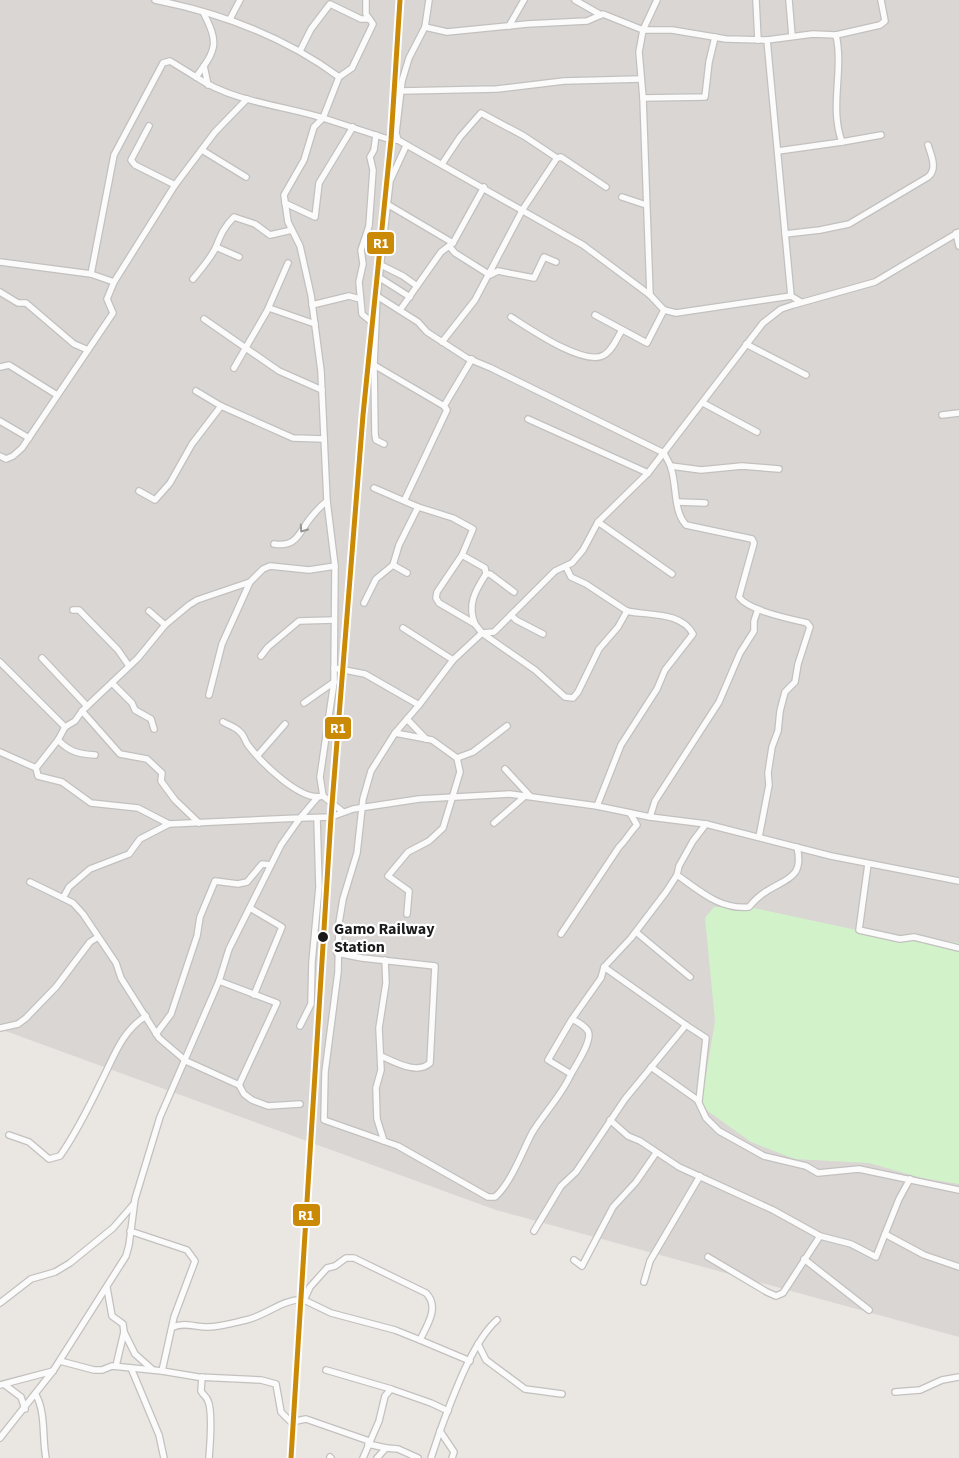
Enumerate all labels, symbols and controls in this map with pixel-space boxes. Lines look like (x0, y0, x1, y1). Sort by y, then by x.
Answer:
line badge: R1 (366, 231, 395, 255)
text: R1 (373, 234, 389, 254)
one-way arrow (300, 523, 309, 532)
line badge: R1 (324, 716, 352, 740)
text: R1 (330, 719, 346, 739)
place label: Gamo Railway Station (334, 918, 435, 958)
marker: Gamo Railway Station (316, 930, 330, 944)
line badge: R1 (292, 1203, 321, 1227)
text: R1 (298, 1206, 314, 1226)

